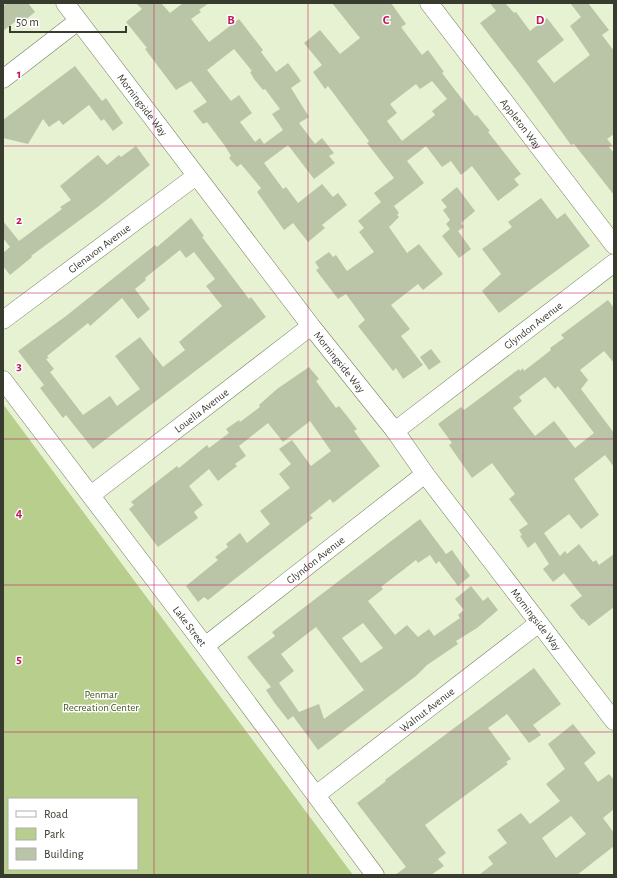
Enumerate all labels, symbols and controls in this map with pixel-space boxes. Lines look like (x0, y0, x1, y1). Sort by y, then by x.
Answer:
scale bar (10, 8, 126, 34)
text: B (227, 14, 235, 27)
text: C (383, 14, 390, 27)
text: D (536, 14, 545, 27)
text: 50 m (16, 16, 39, 28)
text: 1 (17, 68, 21, 81)
street label: Morningside Way (115, 72, 169, 139)
street label: Appleton Way (498, 97, 544, 152)
text: 2 (16, 214, 22, 227)
street label: Glenavon Avenue (66, 222, 133, 275)
street label: Glyndon Avenue (502, 300, 565, 351)
street label: Morningside Way (312, 330, 367, 395)
text: 3 (16, 360, 22, 373)
street label: Louella Avenue (172, 387, 231, 435)
text: 4 (16, 507, 23, 520)
street label: Glyndon Avenue (285, 534, 347, 586)
street label: Morningside Way (509, 587, 563, 653)
street label: Lake Street (171, 604, 208, 649)
text: 5 (16, 653, 22, 666)
street label: Walnut Avenue (398, 685, 457, 734)
park label: Penmar Recreation Center (63, 689, 139, 713)
legend (8, 798, 138, 870)
text: Road (44, 808, 68, 820)
text: Park (44, 828, 65, 840)
text: Building (44, 848, 84, 860)

